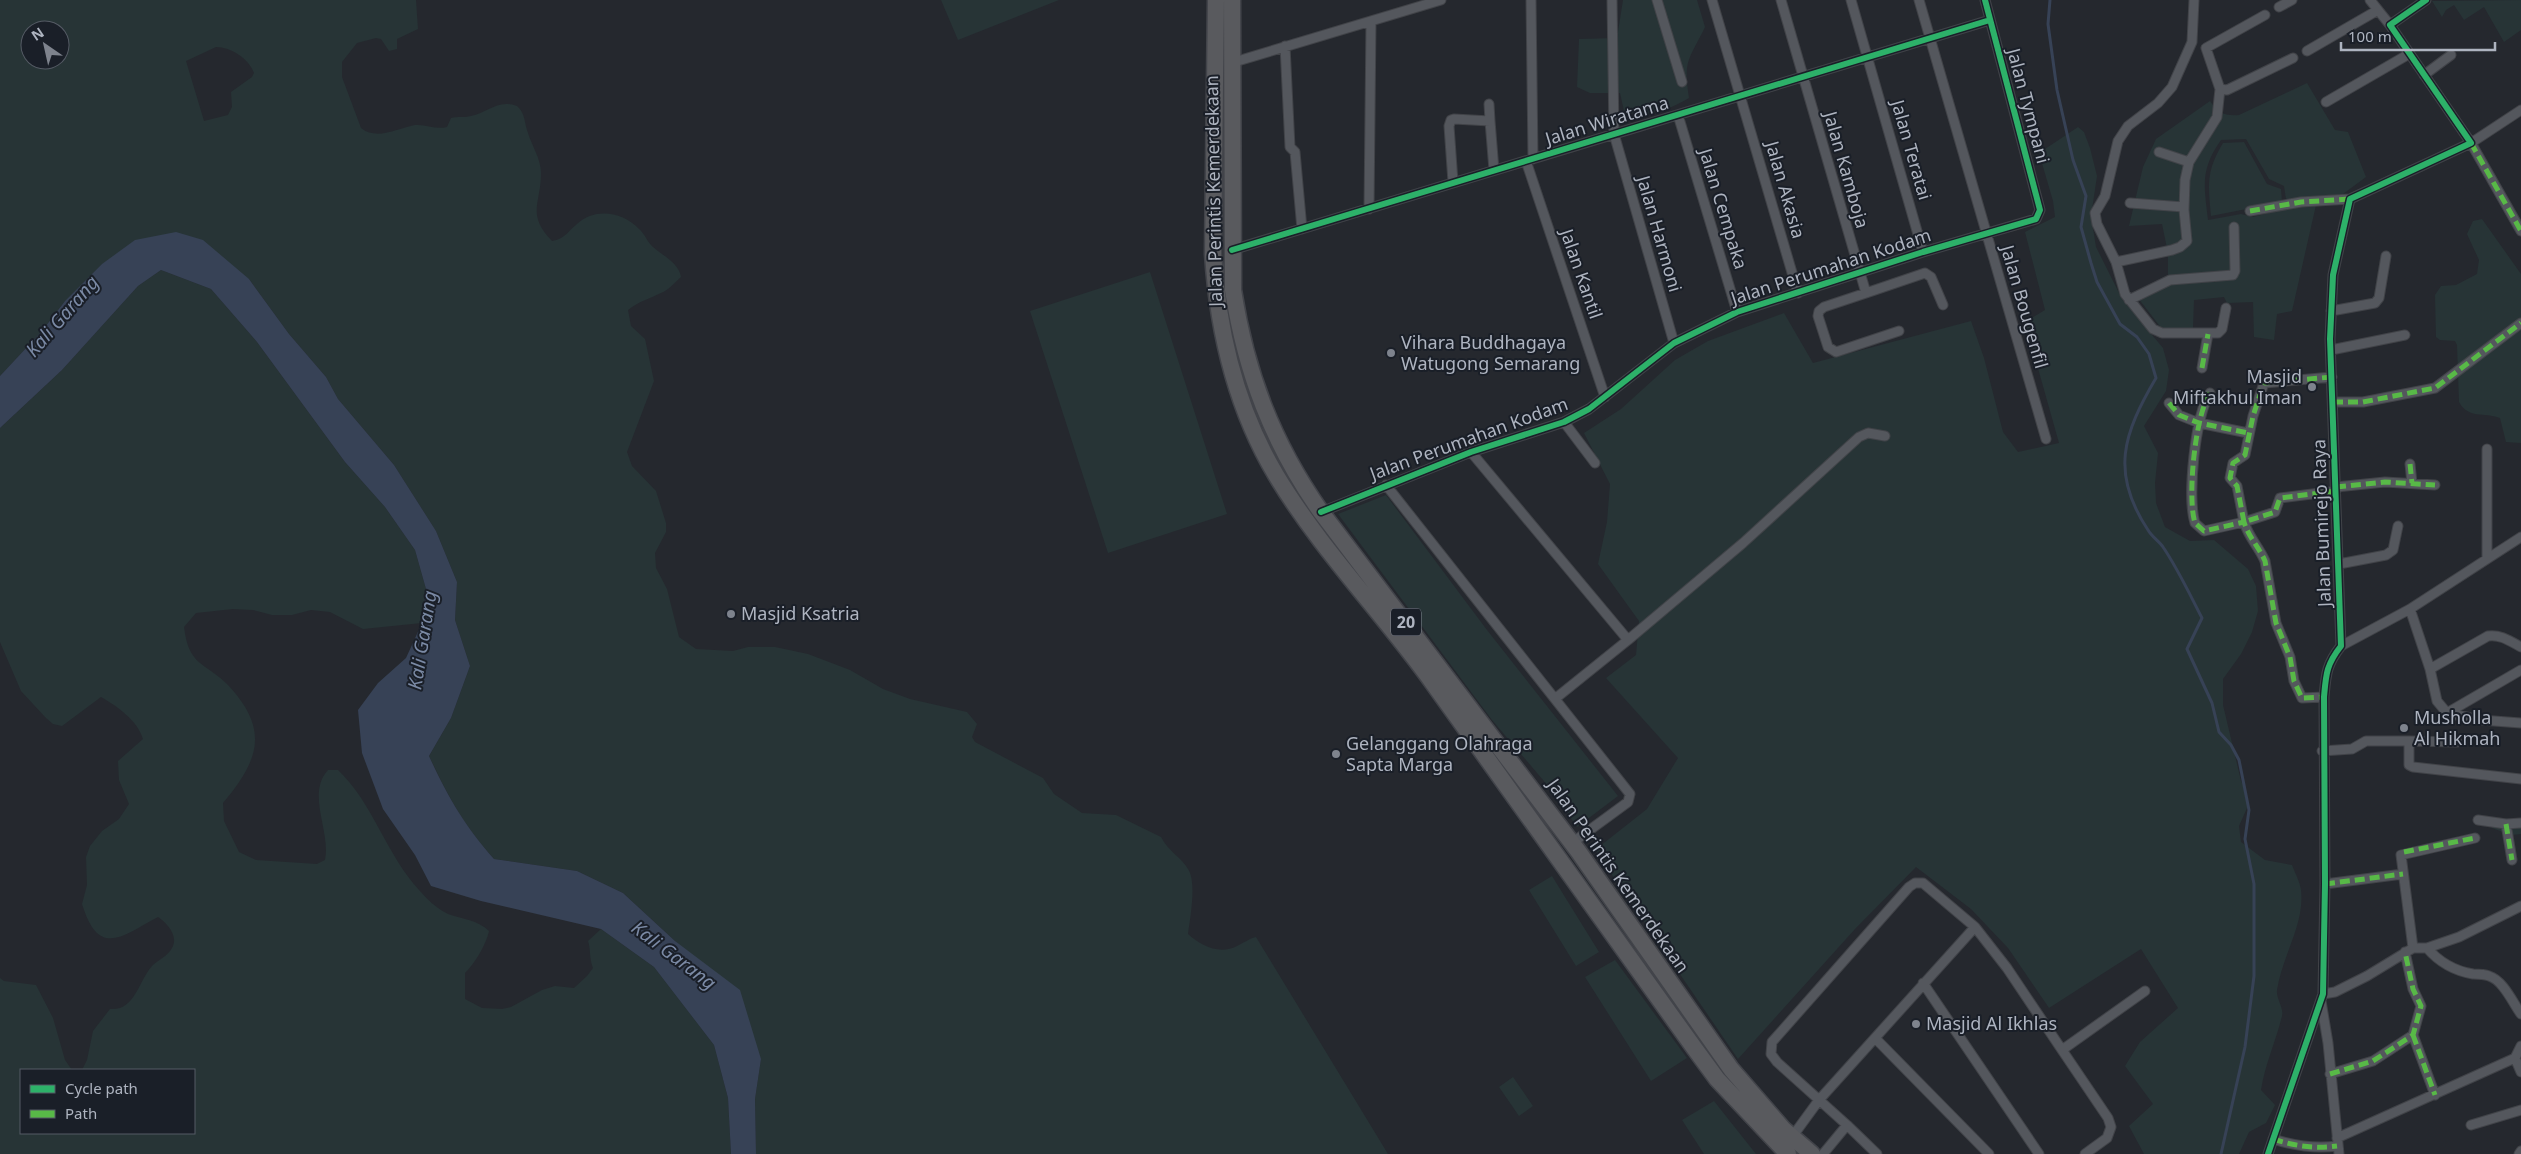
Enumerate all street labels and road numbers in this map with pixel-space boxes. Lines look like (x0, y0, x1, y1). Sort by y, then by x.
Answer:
street label: Jalan Tympani (2002, 44, 2056, 166)
street label: Jalan Perintis Kemerdekaan (1199, 75, 1227, 309)
street label: Jalan Wiratama (1540, 90, 1671, 151)
street label: Jalan Teratai (1886, 95, 1938, 202)
street label: Jalan Kamboja (1818, 107, 1875, 231)
street label: Jalan Akasia (1760, 136, 1811, 241)
street label: Jalan Cempaka (1694, 144, 1754, 272)
street label: Jalan Harmoni (1631, 171, 1688, 295)
street label: Jalan Perumahan Kodam (1726, 222, 1934, 310)
street label: Jalan Kantil (1555, 224, 1609, 322)
street label: Jalan Bougenfil (1995, 240, 2054, 371)
street label: Jalan Perumahan Kodam (1364, 391, 1571, 486)
street label: Jalan Bumirejo Raya (2306, 439, 2336, 609)
road number: 20 (1391, 608, 1421, 636)
street label: Jalan Perintis Kemerdekaan (1541, 772, 1695, 977)

